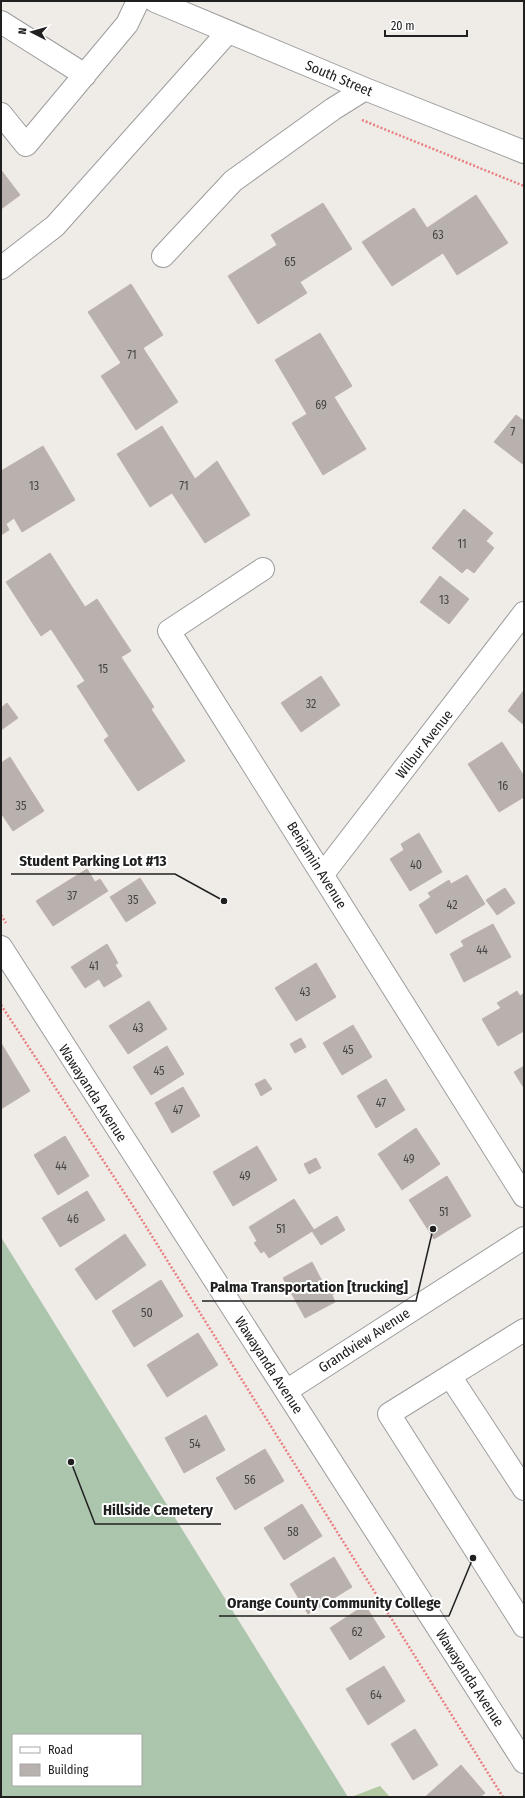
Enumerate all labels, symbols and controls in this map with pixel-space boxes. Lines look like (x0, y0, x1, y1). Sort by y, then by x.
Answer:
north arrow (12, 12, 52, 52)
scale bar (385, 12, 467, 38)
text: 20 m (391, 19, 415, 33)
text: N (16, 27, 29, 35)
street label: South Street (303, 57, 375, 100)
house number: 63 (432, 228, 444, 242)
house number: 65 (284, 255, 296, 269)
house number: 71 (127, 348, 137, 362)
house number: 69 (315, 398, 327, 412)
house number: 7 (511, 425, 516, 439)
house number: 13 (29, 479, 39, 493)
house number: 71 (179, 479, 189, 493)
house number: 11 (457, 537, 467, 551)
house number: 13 (439, 593, 449, 607)
house number: 15 (98, 662, 109, 676)
house number: 32 (306, 697, 316, 711)
street label: Wilbur Avenue (392, 706, 457, 782)
house number: 16 (498, 779, 508, 793)
house number: 35 (16, 799, 27, 813)
street label: Benjamin Avenue (283, 819, 350, 912)
callout: Student Parking Lot #13 (11, 847, 175, 874)
text: Student Parking Lot #13 (19, 852, 167, 870)
house number: 40 (410, 858, 422, 872)
house number: 37 (67, 889, 77, 903)
house number: 35 (128, 893, 139, 907)
house number: 42 (447, 898, 457, 912)
house number: 44 (476, 943, 488, 957)
house number: 41 (89, 959, 99, 973)
house number: 43 (299, 985, 311, 999)
house number: 43 (132, 1021, 144, 1035)
street label: Wawayanda Avenue (55, 1041, 130, 1145)
house number: 45 (342, 1043, 354, 1057)
house number: 45 (153, 1064, 165, 1078)
house number: 47 (376, 1096, 386, 1110)
house number: 47 (173, 1103, 183, 1117)
house number: 49 (403, 1152, 415, 1166)
house number: 44 (55, 1159, 67, 1173)
house number: 49 (239, 1169, 251, 1183)
house number: 51 (439, 1205, 449, 1219)
house number: 46 (67, 1212, 79, 1226)
house number: 51 (276, 1222, 286, 1236)
callout: Palma Transportation [trucking] (202, 1274, 416, 1301)
text: Palma Transportation [trucking] (210, 1278, 408, 1296)
street label: Grandview Avenue (315, 1305, 413, 1376)
house number: 50 (141, 1306, 153, 1320)
street label: Wawayanda Avenue (231, 1313, 306, 1417)
house number: 54 (189, 1437, 201, 1451)
house number: 56 (244, 1473, 256, 1487)
callout: Hillside Cemetery (95, 1497, 221, 1524)
text: Hillside Cemetery (103, 1501, 214, 1519)
house number: 58 (287, 1525, 299, 1539)
callout: Orange County Community College (219, 1589, 449, 1616)
text: Orange County Community College (227, 1594, 441, 1612)
house number: 62 (351, 1625, 363, 1639)
street label: Wawayanda Avenue (432, 1626, 507, 1730)
house number: 64 (370, 1688, 382, 1702)
legend (12, 1734, 142, 1786)
text: Road (48, 1743, 73, 1757)
text: Building (48, 1763, 89, 1777)

